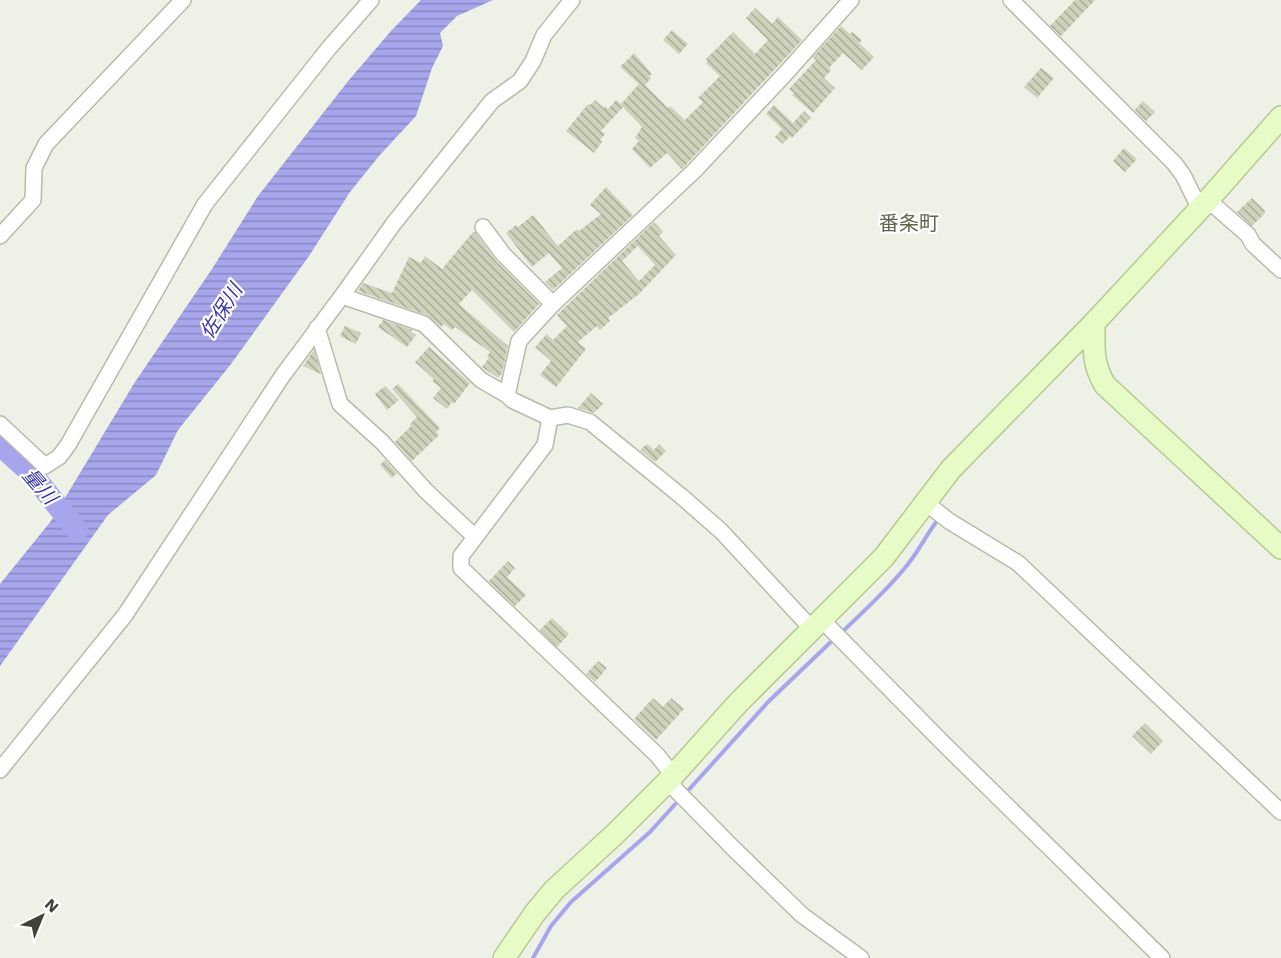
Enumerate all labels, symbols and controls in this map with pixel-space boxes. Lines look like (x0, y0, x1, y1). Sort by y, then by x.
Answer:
district label: 番条町 (879, 211, 939, 235)
water label: 佐保川 (195, 278, 248, 343)
water label: 量川 (18, 463, 63, 510)
north arrow (12, 886, 72, 946)
text: N (41, 894, 63, 916)

